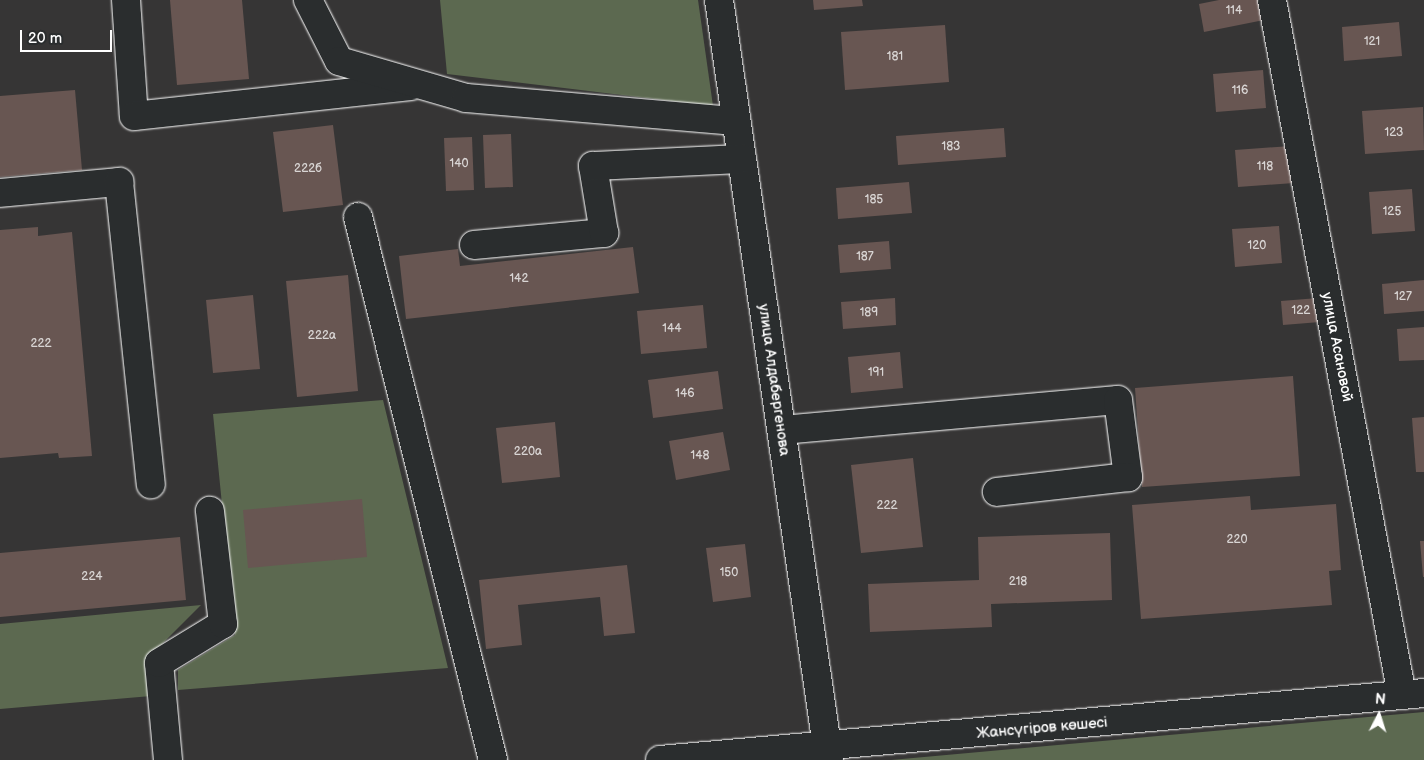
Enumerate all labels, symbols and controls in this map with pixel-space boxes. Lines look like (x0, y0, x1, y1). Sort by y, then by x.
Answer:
house number: 114 (1226, 4, 1242, 18)
scale bar (22, 20, 115, 52)
text: 20 m (28, 29, 62, 48)
house number: 121 (1364, 35, 1380, 49)
house number: 181 (887, 50, 903, 64)
house number: 116 (1232, 84, 1248, 98)
house number: 123 (1385, 126, 1403, 140)
house number: 183 (941, 140, 961, 154)
house number: 140 (449, 157, 469, 171)
house number: 118 (1257, 160, 1273, 174)
house number: 222б (294, 162, 322, 176)
house number: 185 (865, 193, 883, 207)
house number: 125 (1383, 205, 1401, 219)
house number: 120 (1248, 239, 1266, 253)
house number: 187 (856, 250, 874, 264)
house number: 142 (509, 272, 529, 286)
house number: 127 (1394, 290, 1412, 304)
street label: улица Асановой (1318, 291, 1356, 403)
street label: улица Алдабергенова (754, 303, 794, 457)
house number: 122 (1292, 304, 1310, 318)
house number: 189 (860, 306, 878, 320)
house number: 144 (662, 322, 682, 336)
house number: 222а (308, 329, 336, 343)
house number: 222 (30, 337, 52, 351)
house number: 191 (868, 366, 884, 380)
house number: 146 (675, 387, 695, 401)
house number: 220а (514, 445, 542, 459)
house number: 148 (691, 449, 709, 463)
house number: 222 (876, 499, 898, 513)
house number: 220 (1226, 533, 1248, 547)
house number: 150 (720, 566, 738, 580)
house number: 224 (81, 570, 103, 584)
house number: 218 (1009, 575, 1027, 589)
north arrow (1354, 690, 1404, 740)
text: N (1374, 691, 1386, 708)
street label: Жансүгіров көшесі (976, 713, 1108, 743)

